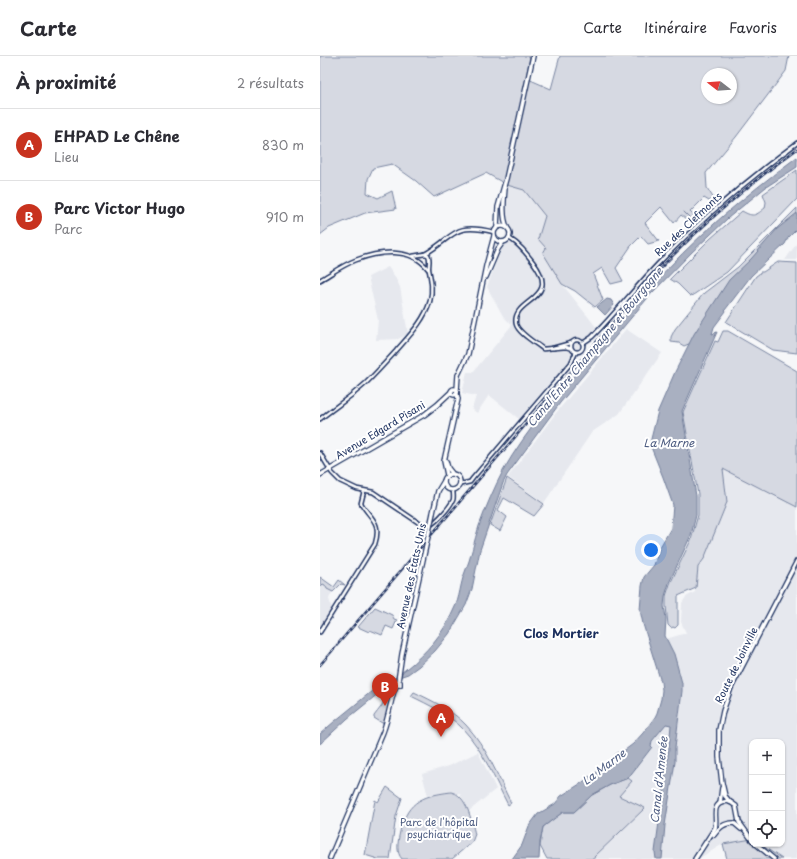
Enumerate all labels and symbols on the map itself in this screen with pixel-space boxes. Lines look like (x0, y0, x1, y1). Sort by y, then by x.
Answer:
north arrow (701, 68, 737, 104)
street label: Rue des Clefmonts (651, 188, 725, 259)
water label: Canal Entre Champagne et Bourgogne (523, 262, 667, 430)
street label: Avenue Edgard Pisani (332, 397, 428, 462)
water label: La Marne (644, 434, 695, 451)
street label: Avenue des États-Unis (392, 521, 429, 630)
your location (641, 540, 661, 560)
district label: Clos Mortier (523, 624, 600, 642)
street label: Route de Joinville (711, 624, 761, 705)
pin: B (372, 673, 398, 706)
pin: A (428, 704, 454, 737)
water label: Canal d'Amenée (645, 735, 672, 824)
water label: La Marne (578, 744, 630, 789)
park label: Parc de l'hôpital psychiatrique (400, 814, 478, 842)

